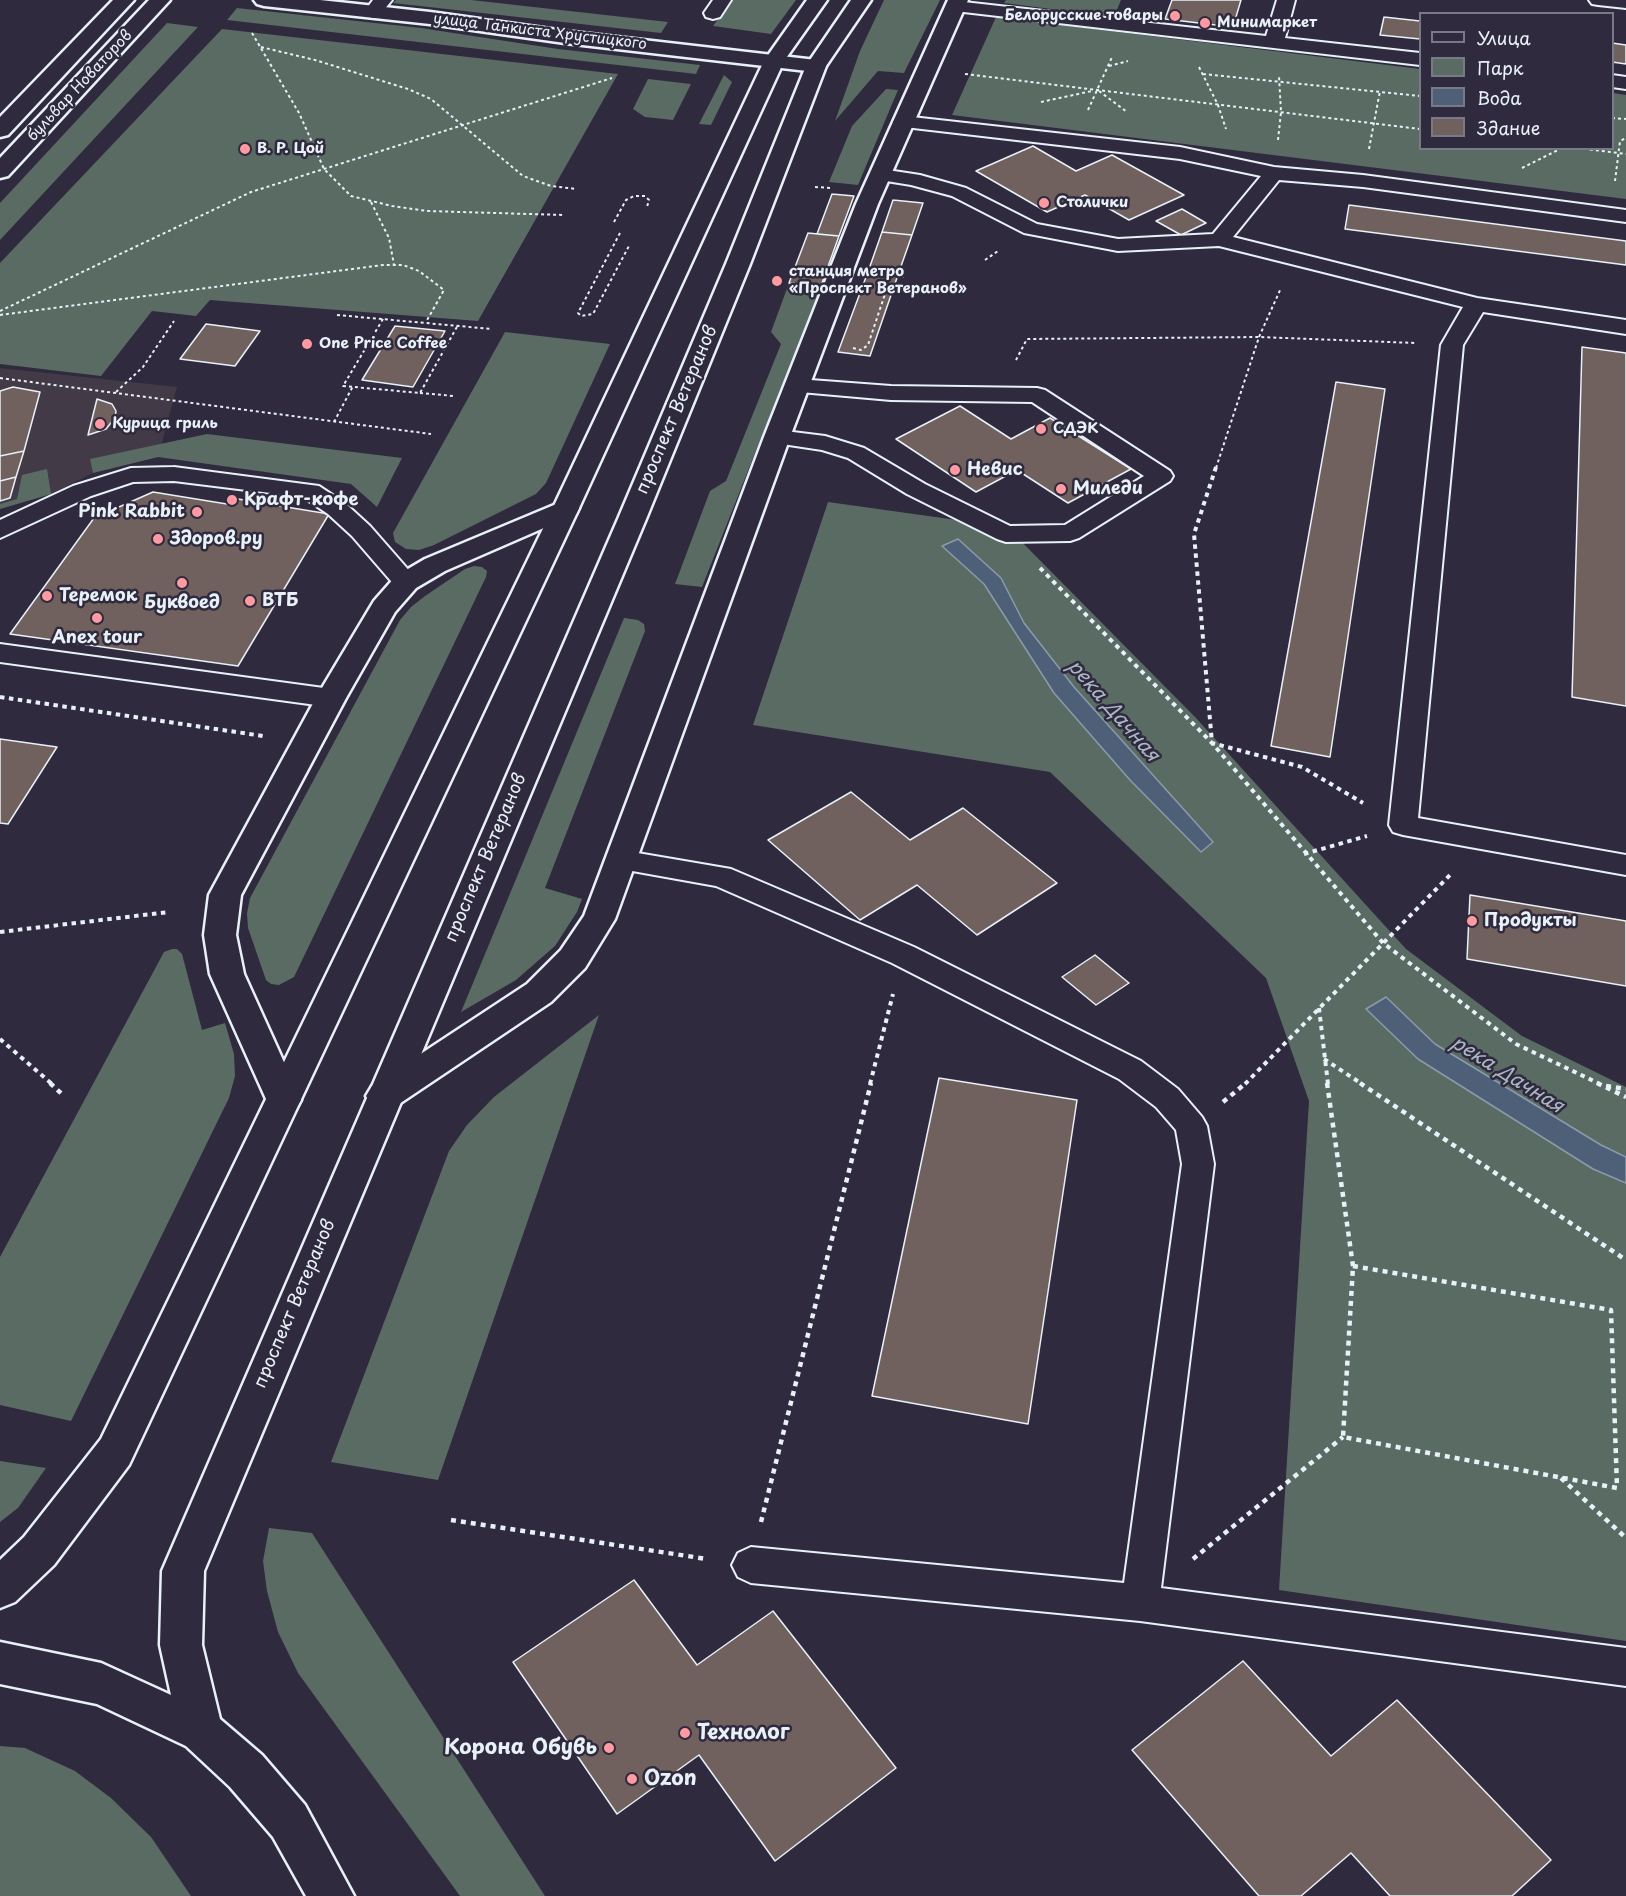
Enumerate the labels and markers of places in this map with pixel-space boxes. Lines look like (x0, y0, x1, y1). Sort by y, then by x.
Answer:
place label: Белорусские товары (1005, 7, 1163, 25)
marker: Белорусские товары (1168, 9, 1182, 23)
place label: Минимаркет (1217, 14, 1317, 32)
marker: Минимаркет (1198, 16, 1212, 30)
place label: В. Р. Цой (257, 140, 324, 158)
marker: В. Р. Цой (238, 142, 252, 156)
place label: Столички (1056, 194, 1128, 212)
marker: Столички (1037, 196, 1051, 210)
place label: станция метро «Проспект Ветеранов» (789, 263, 967, 298)
marker: станция метро «Проспект Ветеранов» (770, 274, 784, 288)
place label: One Price Coffee (319, 335, 447, 353)
marker: One Price Coffee (300, 337, 314, 351)
place label: Курица гриль (112, 415, 218, 433)
marker: Курица гриль (93, 417, 107, 431)
place label: СДЭК (1053, 420, 1098, 438)
marker: СДЭК (1034, 422, 1048, 436)
place label: Невис (967, 459, 1023, 481)
marker: Невис (948, 463, 962, 477)
place label: Миледи (1073, 478, 1143, 500)
marker: Миледи (1054, 482, 1068, 496)
place label: Крафт-кофе (244, 489, 358, 511)
marker: Крафт-кофе (225, 493, 239, 507)
place label: Pink Rabbit (78, 501, 185, 523)
marker: Pink Rabbit (190, 505, 204, 519)
place label: Здоров.ру (170, 528, 263, 550)
marker: Здоров.ру (151, 532, 165, 546)
marker: Буквоед (175, 576, 189, 590)
place label: Теремок (59, 585, 137, 607)
marker: Теремок (40, 589, 54, 603)
place label: ВТБ (262, 590, 298, 612)
place label: Буквоед (144, 592, 220, 614)
marker: ВТБ (243, 594, 257, 608)
marker: Anex tour (90, 611, 104, 625)
place label: Anex tour (52, 627, 142, 649)
place label: Продукты (1484, 910, 1577, 932)
marker: Продукты (1465, 914, 1479, 928)
place label: Технолог (697, 1720, 789, 1746)
marker: Технолог (678, 1726, 692, 1740)
place label: Корона Обувь (444, 1735, 597, 1761)
marker: Корона Обувь (602, 1741, 616, 1755)
place label: Ozon (644, 1766, 697, 1792)
marker: Ozon (625, 1772, 639, 1786)

